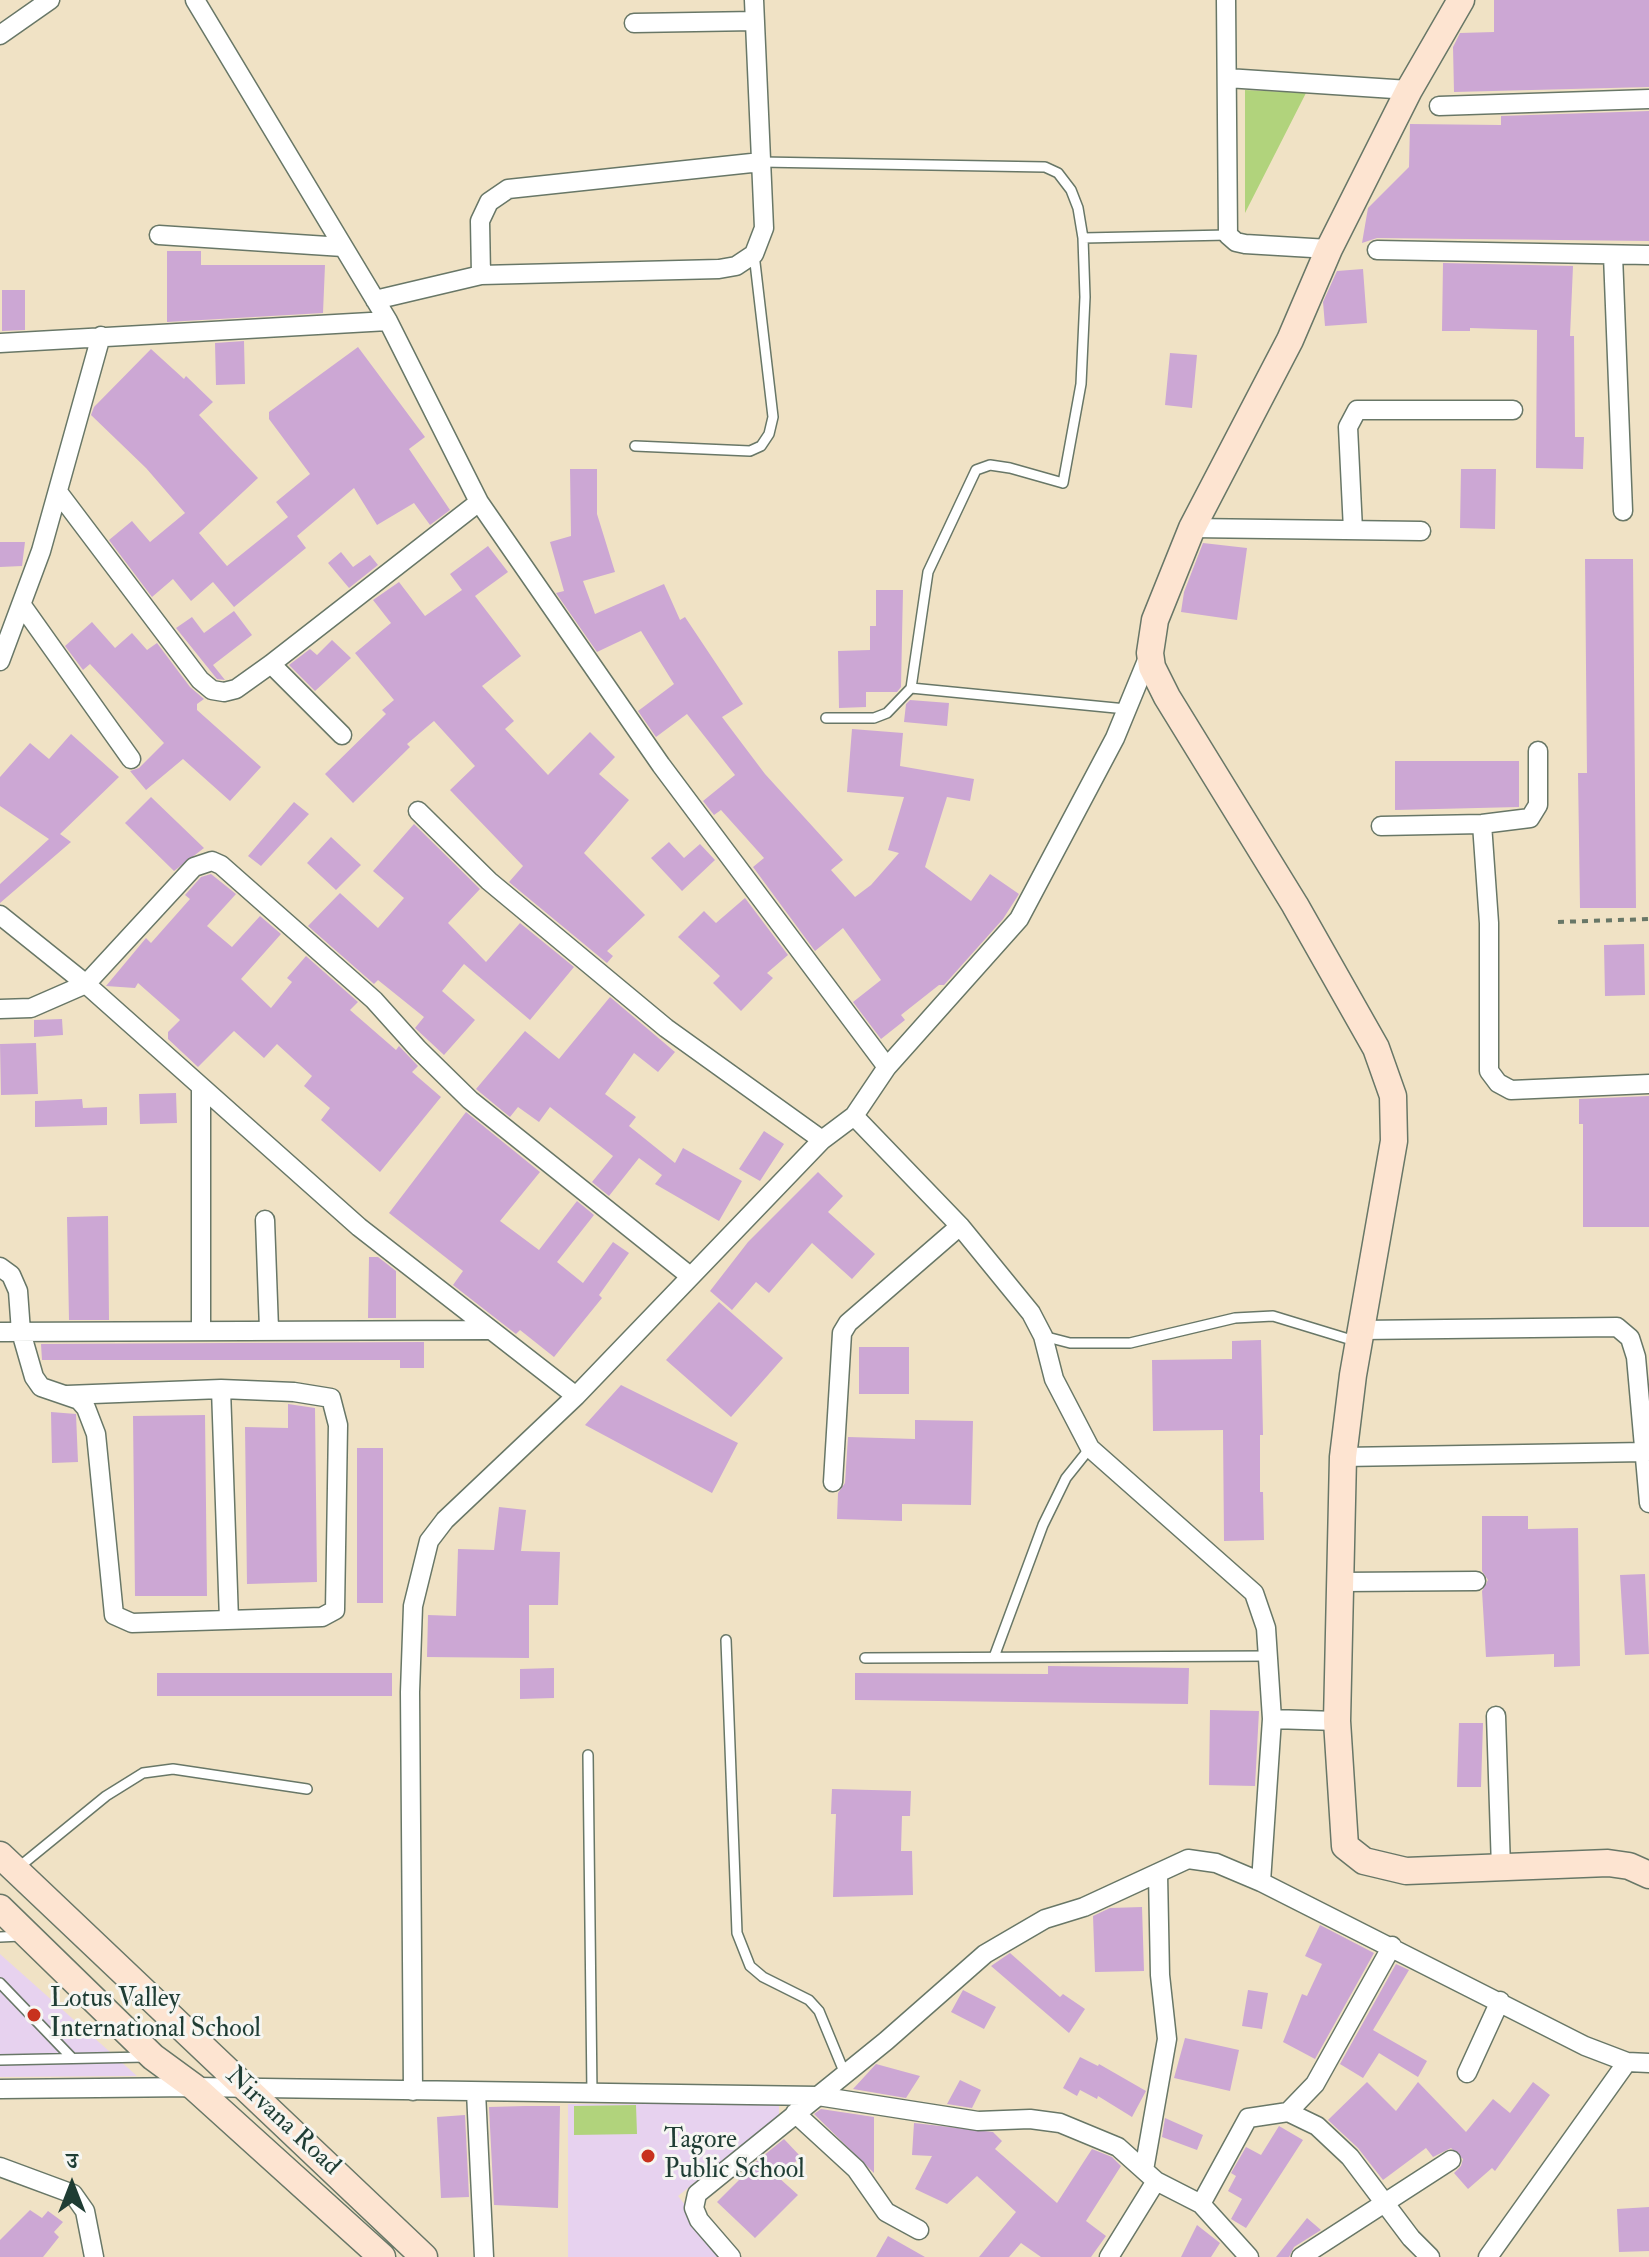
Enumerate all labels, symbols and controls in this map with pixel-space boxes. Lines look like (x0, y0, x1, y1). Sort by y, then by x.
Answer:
place label: Lotus Valley International School (50, 1984, 261, 2046)
marker: Lotus Valley International School (25, 2006, 43, 2024)
street label: Nirvana Road (218, 2061, 346, 2183)
place label: Tagore Public School (664, 2125, 805, 2186)
north arrow (32, 2145, 112, 2225)
text: उ (66, 2147, 78, 2175)
marker: Tagore Public School (639, 2147, 657, 2165)

